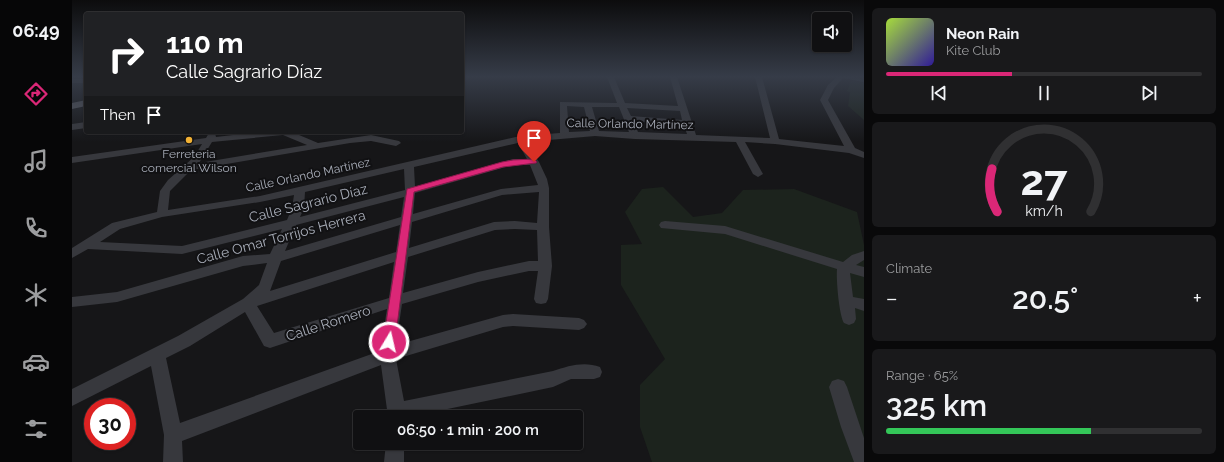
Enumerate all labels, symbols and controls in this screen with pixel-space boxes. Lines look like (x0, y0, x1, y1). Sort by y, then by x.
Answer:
map controls (812, 12, 852, 52)
button: sound (812, 12, 852, 52)
text: 06:49 (12, 20, 60, 41)
text: Neon Rain (946, 25, 1019, 43)
text: 110 m (166, 27, 244, 60)
icon: right (100, 28, 152, 80)
text: Kite Club (946, 43, 1001, 58)
text: Calle Sagrario Díaz (166, 61, 322, 82)
icon: directions (22, 80, 50, 108)
icon: previous (928, 82, 950, 104)
icon: pause (1033, 82, 1055, 104)
icon: next (1138, 82, 1160, 104)
icon: arrive (143, 104, 165, 126)
text: Then (100, 106, 135, 124)
street label: Calle Orlando Martínez (567, 116, 694, 132)
pin (517, 121, 551, 162)
icon: arrive (523, 127, 545, 149)
marker: Ferreteria comercial Wilson (184, 135, 194, 145)
icon: music (22, 147, 50, 175)
place label: Ferreteria comercial Wilson (141, 147, 237, 175)
street label: Calle Orlando Martínez (245, 155, 372, 195)
text: 27 (1021, 156, 1068, 205)
street label: Calle Sagrario Díaz (247, 181, 369, 225)
text: km/h (1025, 203, 1063, 219)
street label: Calle Omar Torrijos Herrera (195, 207, 367, 267)
icon: phone (22, 214, 50, 242)
text: Climate (886, 261, 932, 276)
icon: climate (22, 281, 50, 309)
text: 20.5° (1012, 281, 1078, 316)
text: − (886, 285, 898, 311)
text: + (1193, 285, 1202, 311)
street label: Calle Romero (284, 302, 372, 344)
position arrow (368, 321, 410, 363)
icon: car (22, 348, 50, 376)
text: Range · 65% (886, 368, 958, 383)
text: 325 km (886, 388, 987, 423)
speed limit sign: 30 (84, 398, 136, 450)
icon: filters (22, 415, 50, 443)
text: 06:50 · 1 min · 200 m (397, 421, 539, 439)

